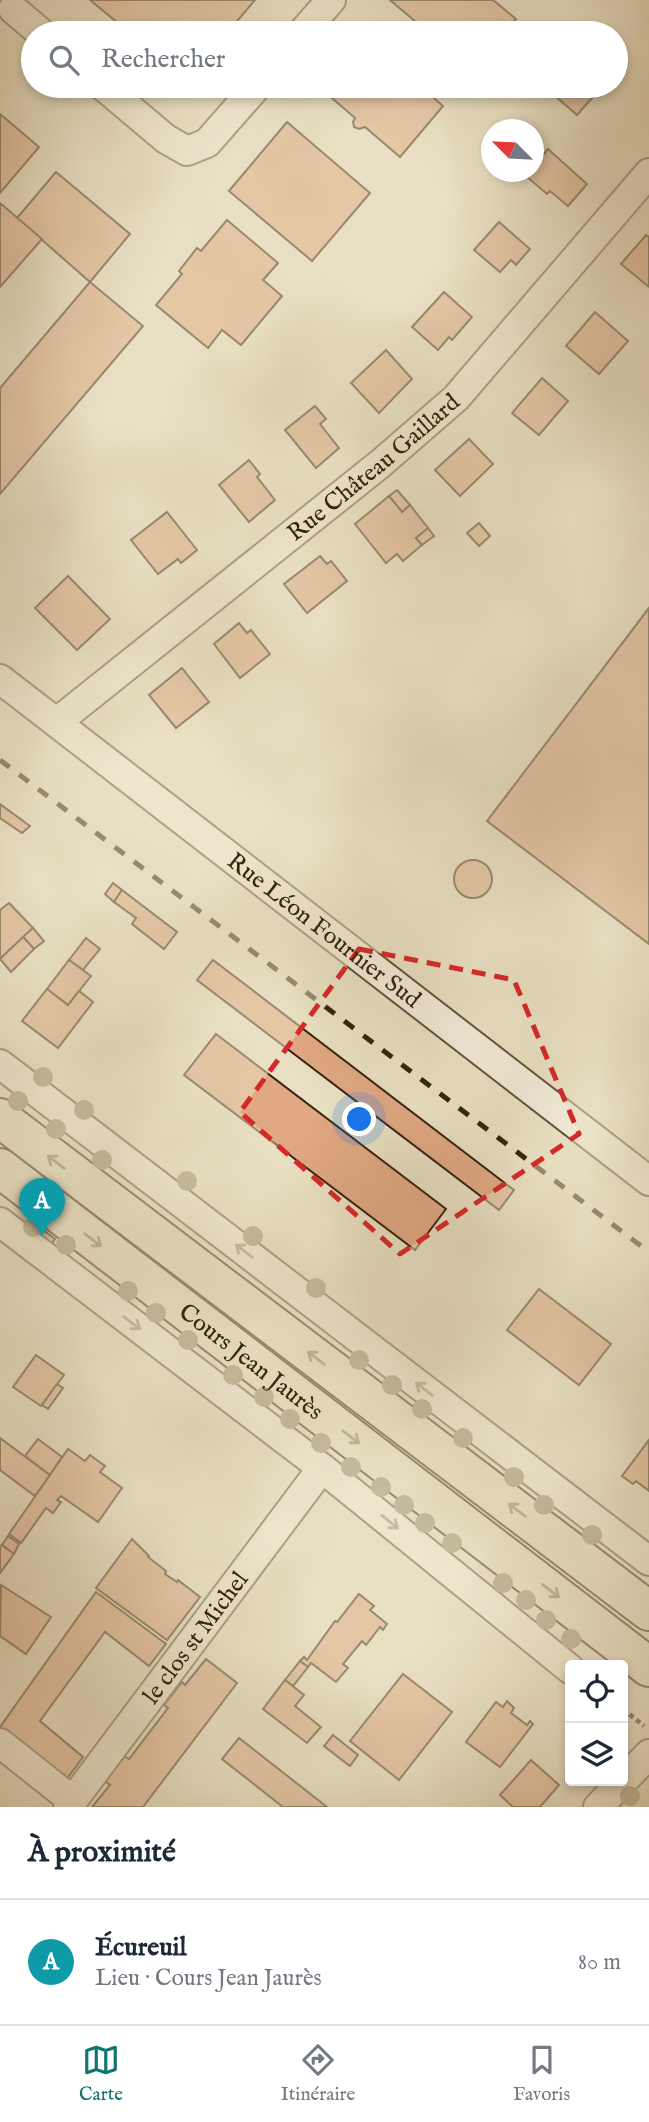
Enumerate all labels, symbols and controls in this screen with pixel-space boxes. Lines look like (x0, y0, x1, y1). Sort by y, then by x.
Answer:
search box (21, 21, 628, 98)
icon: search (45, 41, 83, 79)
text: Rechercher (101, 43, 225, 76)
north arrow (481, 119, 544, 182)
street label: Rue Château Gaillard (281, 387, 467, 549)
street label: Rue Léon Fournier Sud (220, 846, 427, 1016)
your location (342, 1102, 376, 1136)
one-way arrow (47, 1154, 66, 1169)
pin: A (19, 1178, 65, 1236)
one-way arrow (83, 1232, 102, 1247)
one-way arrow (235, 1243, 253, 1258)
street label: Cours Jean Jaurès (172, 1297, 329, 1428)
one-way arrow (123, 1315, 142, 1330)
one-way arrow (307, 1350, 326, 1365)
one-way arrow (416, 1382, 434, 1397)
one-way arrow (342, 1430, 360, 1445)
one-way arrow (508, 1502, 527, 1517)
one-way arrow (380, 1514, 399, 1529)
street label: le clos st Michel (137, 1566, 256, 1711)
one-way arrow (542, 1583, 560, 1599)
map controls (565, 1660, 628, 1786)
button: locate (565, 1660, 628, 1723)
button: layers (565, 1723, 628, 1786)
text: À proximité (28, 1834, 176, 1872)
text: Écureuil (95, 1931, 187, 1964)
text: A (43, 1948, 59, 1977)
text: 80 m (578, 1948, 621, 1977)
text: Lieu · Cours Jean Jaurès (95, 1964, 322, 1993)
tab: Carte (79, 2041, 123, 2107)
tab: Itinéraire (281, 2041, 355, 2107)
tab: Favoris (513, 2041, 570, 2107)

